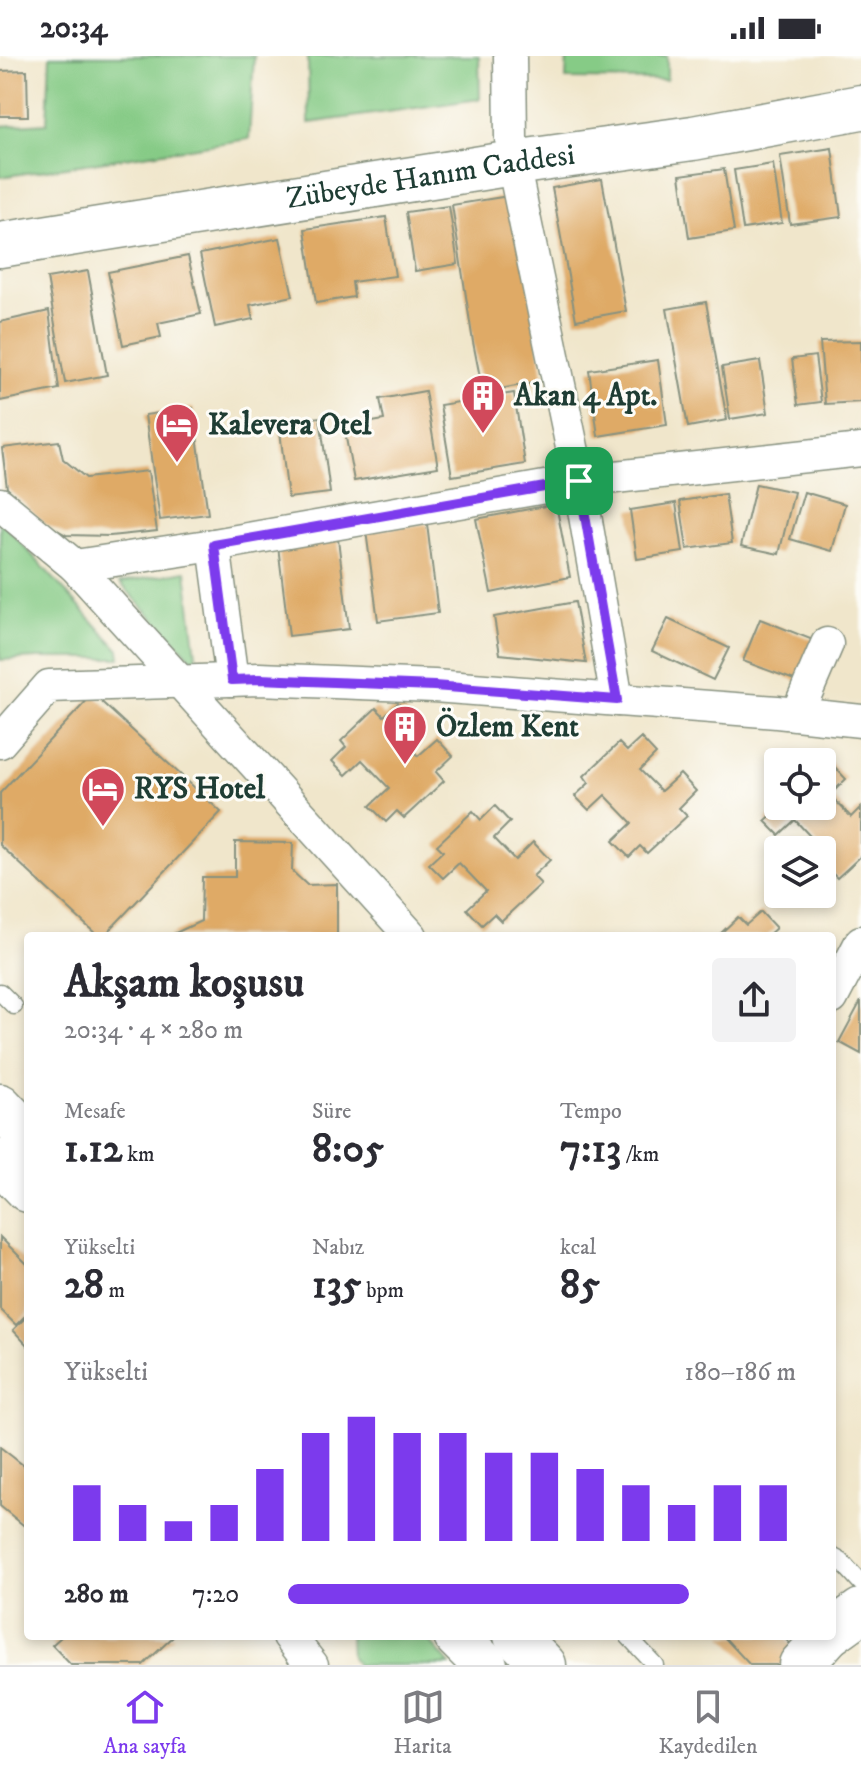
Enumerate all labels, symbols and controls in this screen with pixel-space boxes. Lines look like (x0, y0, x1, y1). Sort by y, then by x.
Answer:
text: 20:34 (40, 10, 107, 47)
street label: Zübeyde Hanım Caddesi (284, 136, 577, 217)
building icon: Akan 4 Apt. (459, 372, 507, 435)
place label: Akan 4 Apt. (513, 378, 657, 415)
hotel icon: Kalevera Otel (153, 401, 201, 464)
place label: Kalevera Otel (208, 407, 372, 444)
pin (545, 447, 613, 515)
icon: arrive (557, 459, 601, 503)
building icon: Özlem Kent (381, 703, 429, 766)
place label: Özlem Kent (436, 707, 579, 746)
map controls (764, 748, 836, 908)
button: locate (764, 748, 836, 820)
hotel icon: RYS Hotel (79, 765, 127, 828)
place label: RYS Hotel (134, 771, 266, 808)
button: layers (764, 836, 836, 908)
text: Akşam koşusu (64, 956, 304, 1011)
button: share (712, 958, 796, 1042)
text: 20:34 · 4 × 280 m (64, 1014, 243, 1047)
text: Mesafe (64, 1098, 126, 1125)
text: Süre (312, 1098, 351, 1125)
text: Tempo (560, 1098, 622, 1125)
text: 1.12 (64, 1125, 123, 1175)
text: 8:05 (312, 1125, 384, 1175)
text: 7:13 (560, 1125, 621, 1175)
text: km (123, 1141, 155, 1168)
text: /km (621, 1141, 659, 1168)
text: Yükselti (64, 1234, 135, 1261)
text: Nabız (312, 1234, 364, 1261)
text: kcal (560, 1234, 596, 1261)
text: 28 (64, 1261, 104, 1311)
text: 135 (312, 1261, 362, 1311)
text: 85 (560, 1261, 600, 1311)
text: m (104, 1277, 125, 1304)
text: bpm (362, 1277, 404, 1304)
text: Yükselti (64, 1356, 148, 1389)
text: 180–186 m (685, 1356, 796, 1389)
text: 280 m (64, 1578, 129, 1611)
text: 7:20 (192, 1578, 239, 1611)
tab: Ana sayfa (104, 1685, 186, 1760)
tab: Harita (393, 1685, 452, 1760)
tab: Kaydedilen (659, 1685, 757, 1760)

